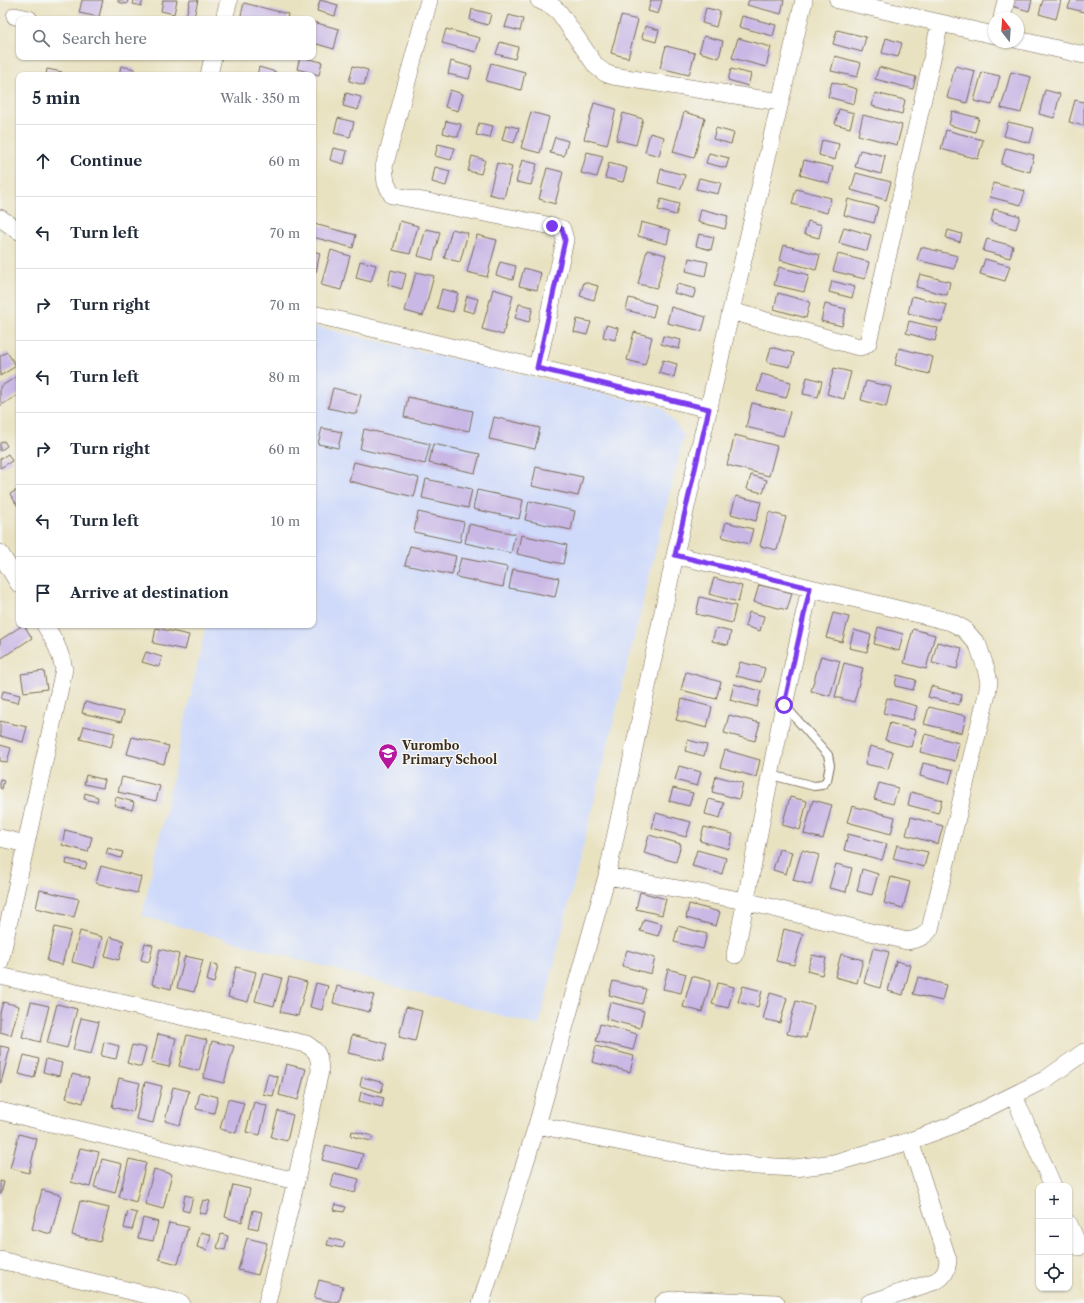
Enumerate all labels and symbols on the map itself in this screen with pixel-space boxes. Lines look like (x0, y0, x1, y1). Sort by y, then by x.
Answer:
north arrow (988, 12, 1024, 48)
route end (543, 217, 561, 235)
route start (775, 696, 793, 714)
place label: Vurombo Primary School (401, 738, 497, 767)
school or university icon: Vurombo Primary School (377, 742, 399, 770)

